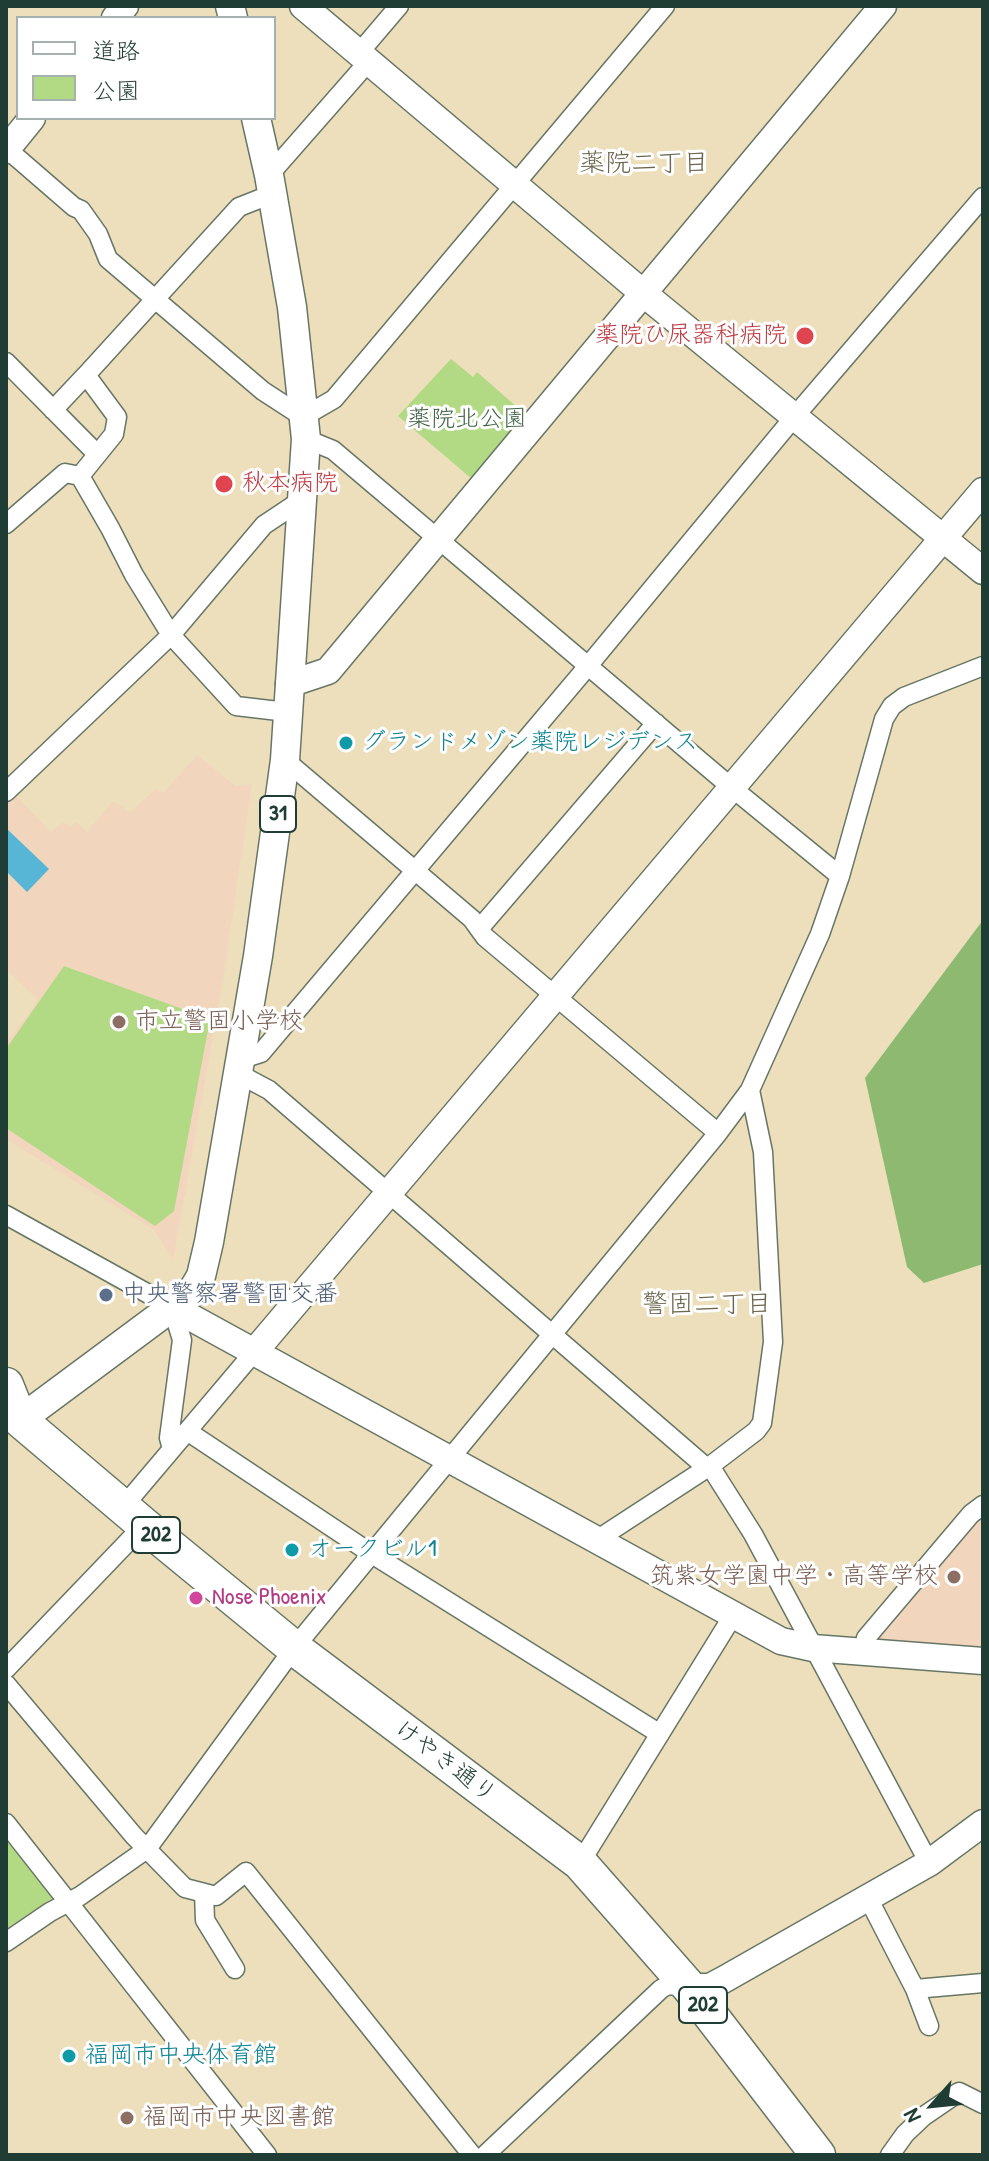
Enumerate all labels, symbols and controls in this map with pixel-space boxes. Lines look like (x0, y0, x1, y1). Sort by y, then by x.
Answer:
legend (16, 16, 276, 120)
text: 道路 (92, 34, 140, 66)
text: 公園 (92, 74, 140, 106)
district label: 薬院二丁目 (579, 148, 709, 180)
place label: 薬院ひ尿器科病院 (595, 322, 787, 350)
marker: 薬院ひ尿器科病院 (794, 325, 816, 347)
park label: 薬院北公園 (407, 406, 527, 434)
place label: 秋本病院 (242, 470, 338, 498)
marker: 秋本病院 (213, 473, 235, 495)
place label: グランドメゾン薬院レジデンス (362, 729, 698, 757)
marker: グランドメゾン薬院レジデンス (337, 734, 355, 752)
road number: 31 (260, 796, 296, 832)
place label: 市立警固小学校 (135, 1008, 303, 1036)
marker: 市立警固小学校 (110, 1013, 128, 1031)
place label: 中央警察署警固交番 (122, 1281, 338, 1309)
marker: 中央警察署警固交番 (97, 1286, 115, 1304)
district label: 警固二丁目 (642, 1289, 772, 1321)
road number: 202 (132, 1517, 180, 1553)
place label: オークビル1 (308, 1536, 437, 1564)
marker: オークビル1 (283, 1541, 301, 1559)
place label: 筑紫女学園中学・高等学校 (650, 1563, 938, 1591)
marker: 筑紫女学園中学・高等学校 (945, 1568, 963, 1586)
place label: Nose Phoenix (212, 1584, 327, 1612)
marker: Nose Phoenix (187, 1589, 205, 1607)
street label: けやき通り (388, 1714, 502, 1810)
road number: 202 (679, 1987, 727, 2023)
place label: 福岡市中央体育館 (85, 2042, 277, 2070)
marker: 福岡市中央体育館 (60, 2047, 78, 2065)
north arrow (893, 2065, 973, 2145)
place label: 福岡市中央図書館 (143, 2104, 335, 2132)
text: N (896, 2104, 928, 2128)
marker: 福岡市中央図書館 (118, 2109, 136, 2127)

